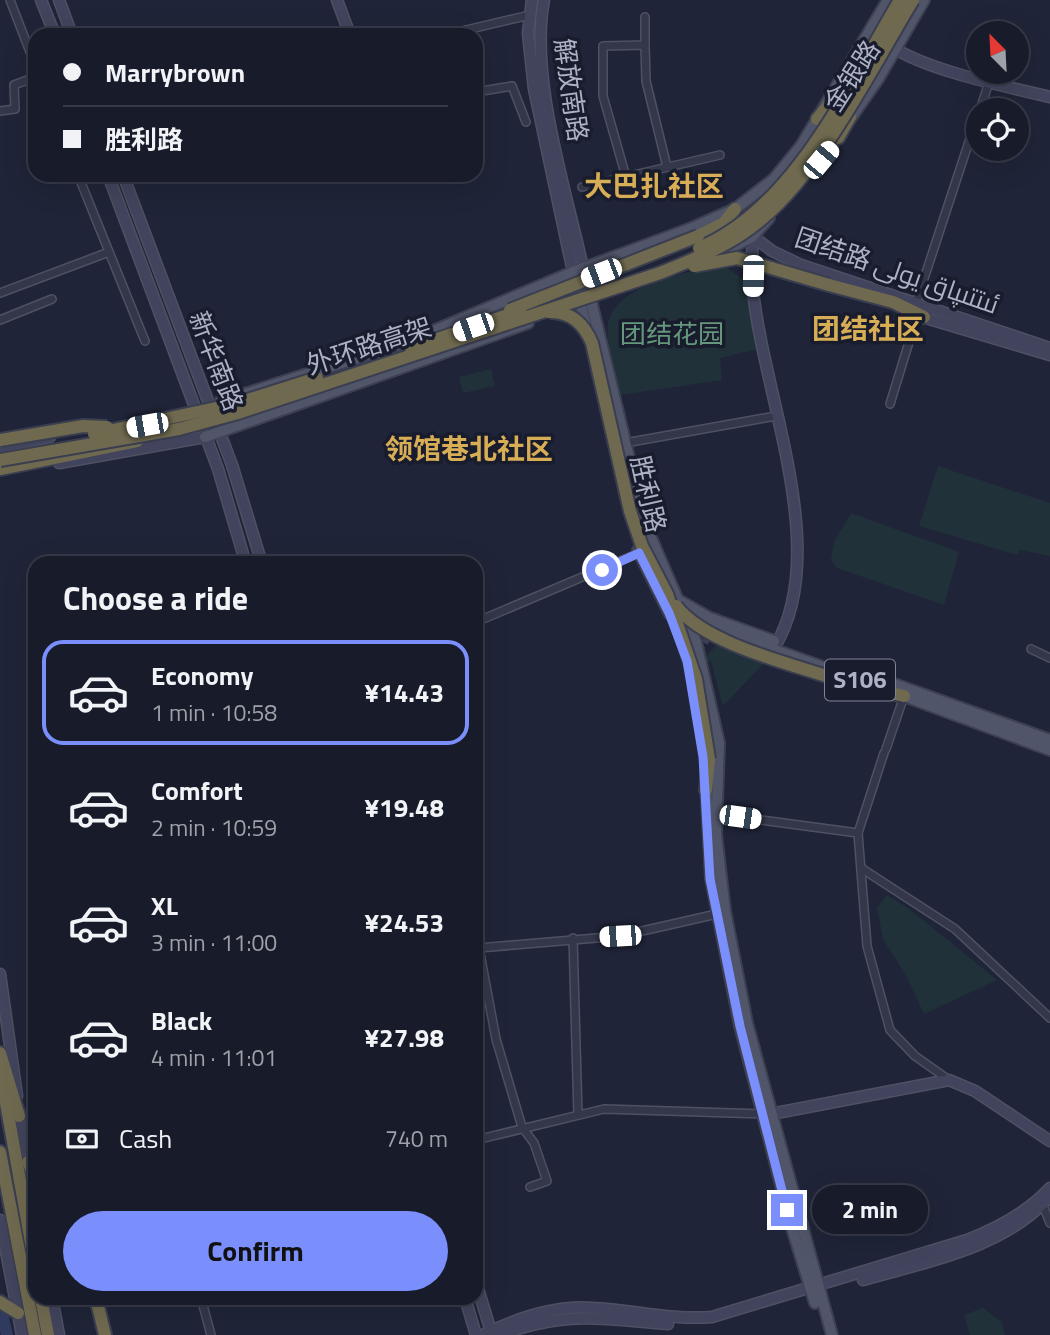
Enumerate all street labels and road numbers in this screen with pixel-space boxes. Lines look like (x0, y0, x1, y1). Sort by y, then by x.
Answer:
street label: 金银路 (814, 32, 889, 119)
street label: 解放南路 (545, 36, 598, 144)
street label: 团结路 ئىتتىپاق يولى (790, 217, 1004, 324)
street label: 新华南路 (180, 305, 253, 416)
street label: 外环路高架 (301, 307, 437, 384)
street label: 胜利路 (621, 451, 676, 536)
road number: S106 (825, 660, 895, 700)

